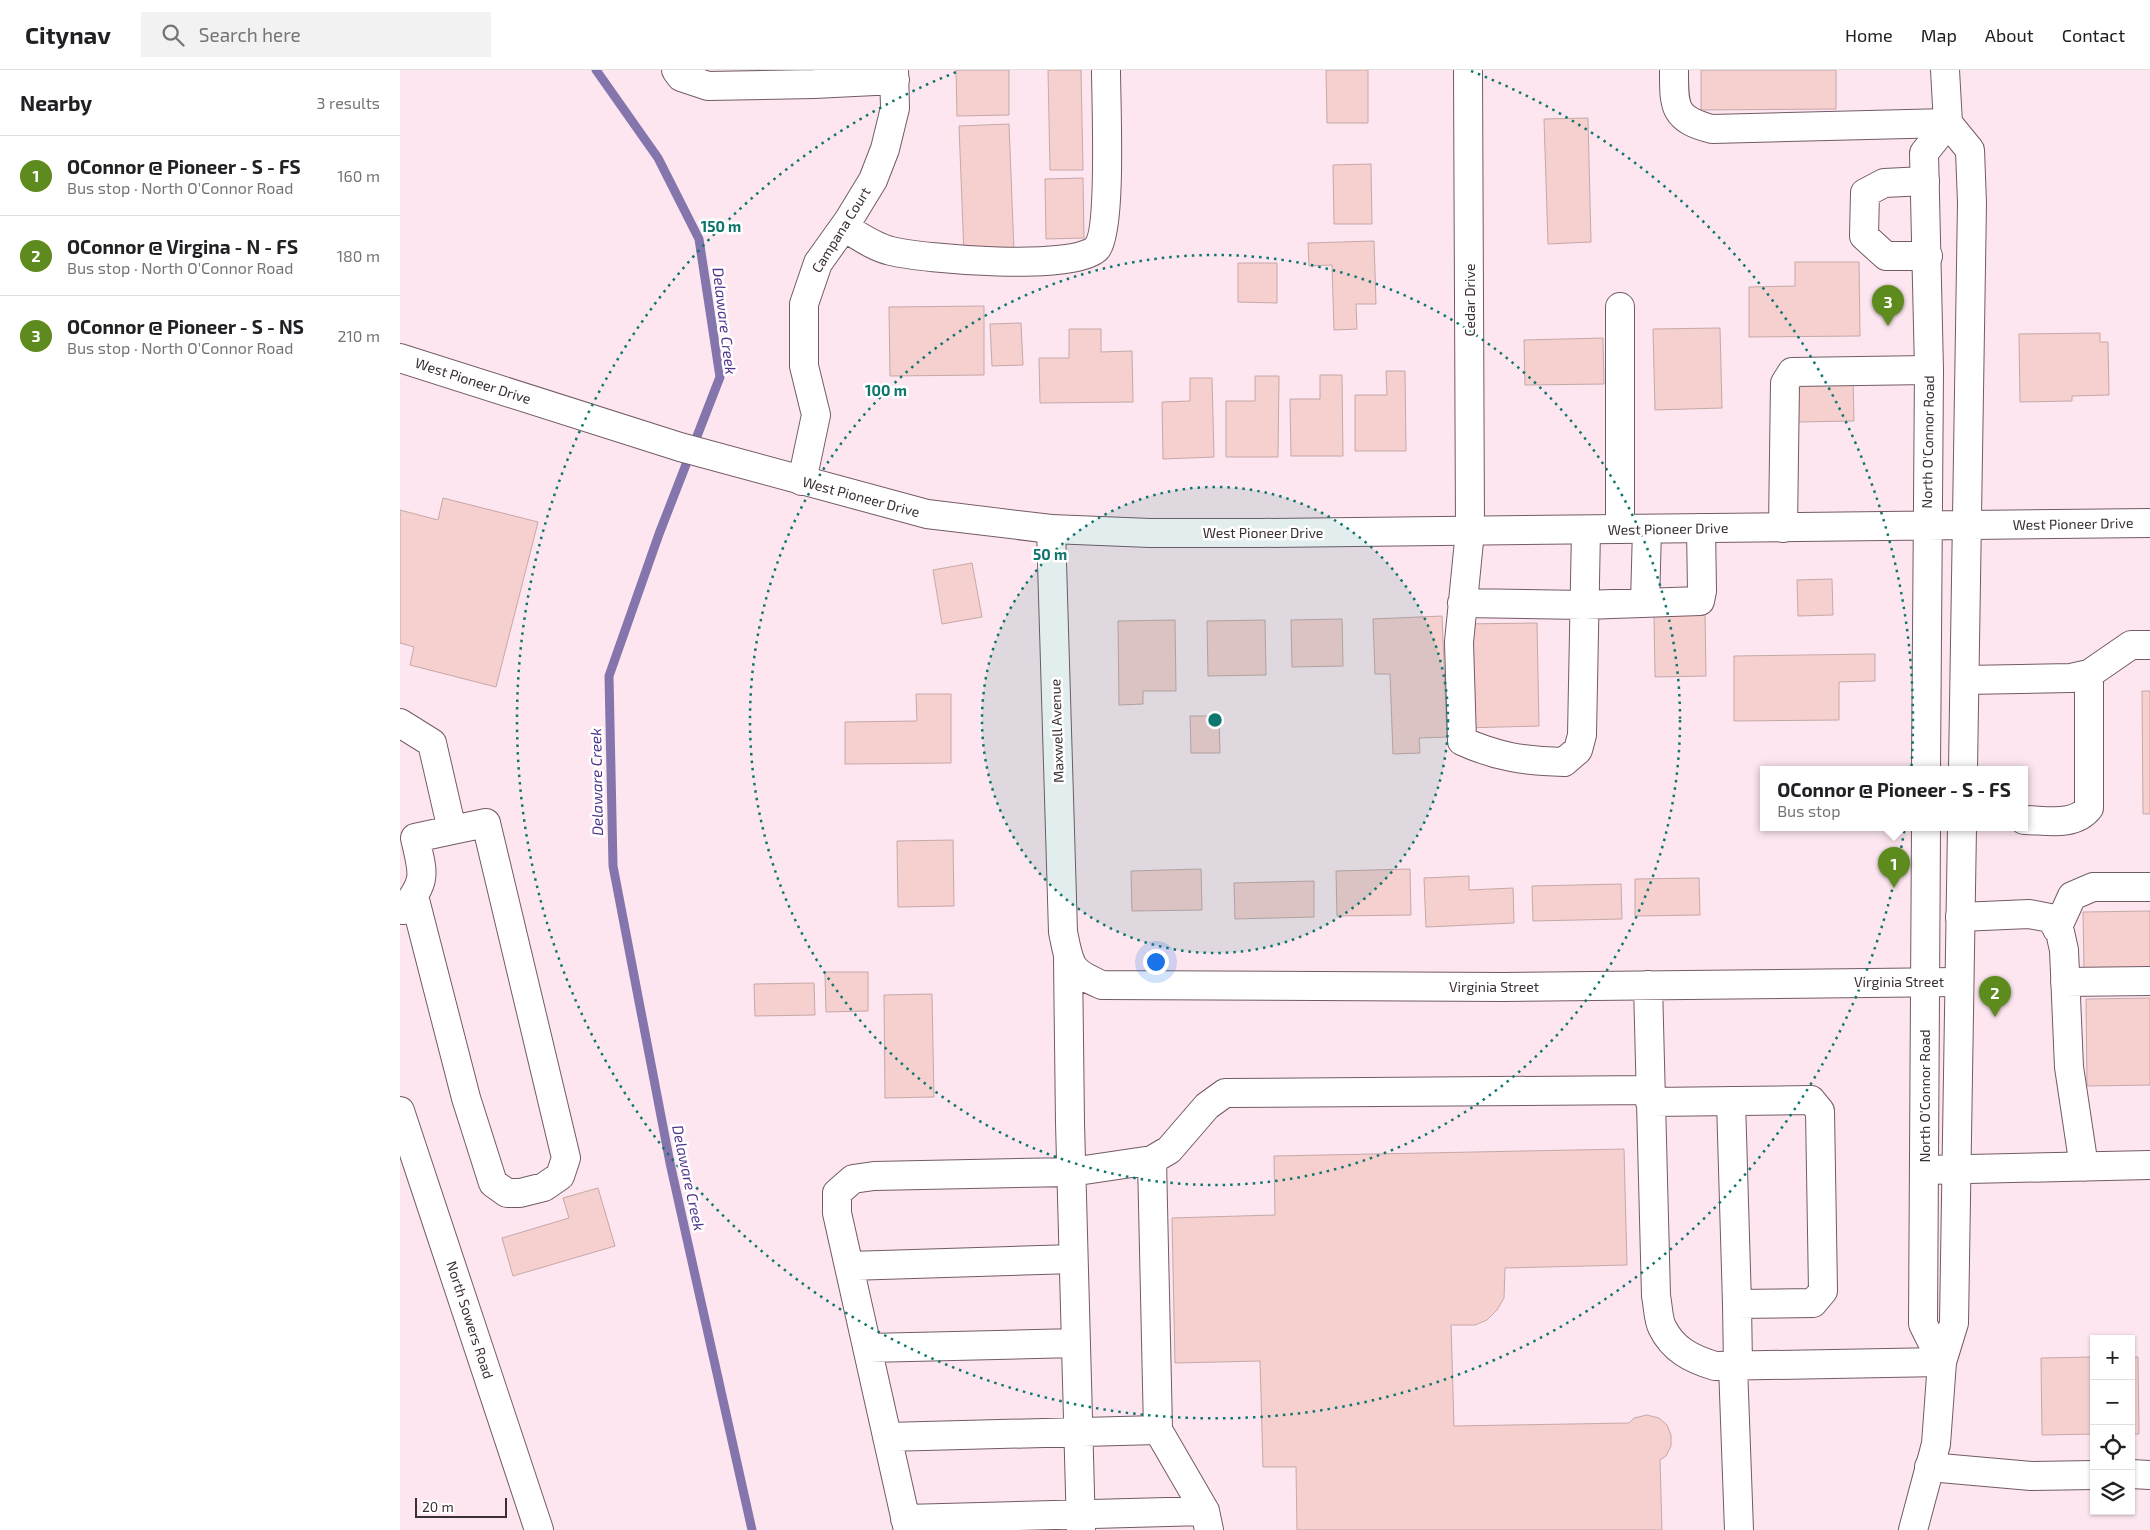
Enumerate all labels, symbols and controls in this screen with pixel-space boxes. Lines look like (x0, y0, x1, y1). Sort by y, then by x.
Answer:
search box (141, 12, 491, 57)
text: Citynav (25, 20, 111, 49)
icon: search (159, 21, 187, 49)
text: Search here (199, 23, 301, 46)
text: Home (1845, 24, 1893, 46)
text: Map (1921, 24, 1957, 46)
text: About (1985, 24, 2034, 46)
text: Contact (2062, 24, 2125, 46)
text: Nearby (20, 90, 92, 115)
text: 3 results (317, 93, 380, 112)
text: OConnor @ Pioneer - S - FS (67, 155, 301, 178)
text: 1 (33, 166, 39, 185)
text: 160 m (337, 166, 380, 185)
text: Bus stop · North O'Connor Road (67, 178, 293, 197)
street label: Campana Court (808, 184, 874, 276)
text: 150 m (701, 217, 741, 235)
text: OConnor @ Virgina - N - FS (67, 235, 298, 258)
text: 2 (31, 246, 41, 265)
text: 180 m (337, 246, 380, 265)
text: Bus stop · North O'Connor Road (67, 258, 293, 277)
street label: Cedar Drive (1461, 264, 1478, 336)
water label: Delaware Creek (709, 266, 741, 376)
pin: 3 (1872, 285, 1904, 326)
text: OConnor @ Pioneer - S - NS (67, 315, 304, 338)
text: 3 (31, 326, 41, 345)
text: 210 m (337, 326, 380, 345)
text: Bus stop · North O'Connor Road (67, 338, 293, 357)
street label: West Pioneer Drive (413, 354, 533, 407)
street label: North O'Connor Road (1918, 375, 1937, 509)
text: 100 m (865, 381, 907, 399)
street label: West Pioneer Drive (801, 473, 922, 520)
street label: West Pioneer Drive (2013, 514, 2133, 533)
street label: West Pioneer Drive (1608, 519, 1728, 538)
street label: West Pioneer Drive (1203, 524, 1323, 541)
text: 50 m (1033, 545, 1067, 563)
street label: Maxwell Avenue (1046, 679, 1067, 783)
centre of rings (1206, 711, 1224, 729)
water label: Delaware Creek (586, 728, 606, 836)
popup (1760, 766, 2028, 831)
text: OConnor @ Pioneer - S - FS (1777, 778, 2011, 801)
text: Bus stop (1777, 801, 1840, 820)
pin: 1 (1878, 847, 1910, 888)
your location (1143, 949, 1169, 975)
street label: Virginia Street (1854, 973, 1944, 990)
pin: 2 (1979, 976, 2011, 1017)
street label: Virginia Street (1449, 978, 1539, 995)
street label: North O'Connor Road (1916, 1029, 1933, 1163)
water label: Delaware Creek (669, 1123, 709, 1233)
street label: North Sowers Road (443, 1259, 498, 1381)
map controls (2090, 1335, 2135, 1515)
button: + (2090, 1335, 2135, 1380)
button: − (2090, 1380, 2135, 1425)
button: locate (2090, 1425, 2135, 1470)
button: layers (2090, 1470, 2135, 1515)
scale bar (415, 1495, 508, 1518)
text: 20 m (422, 1498, 454, 1515)

